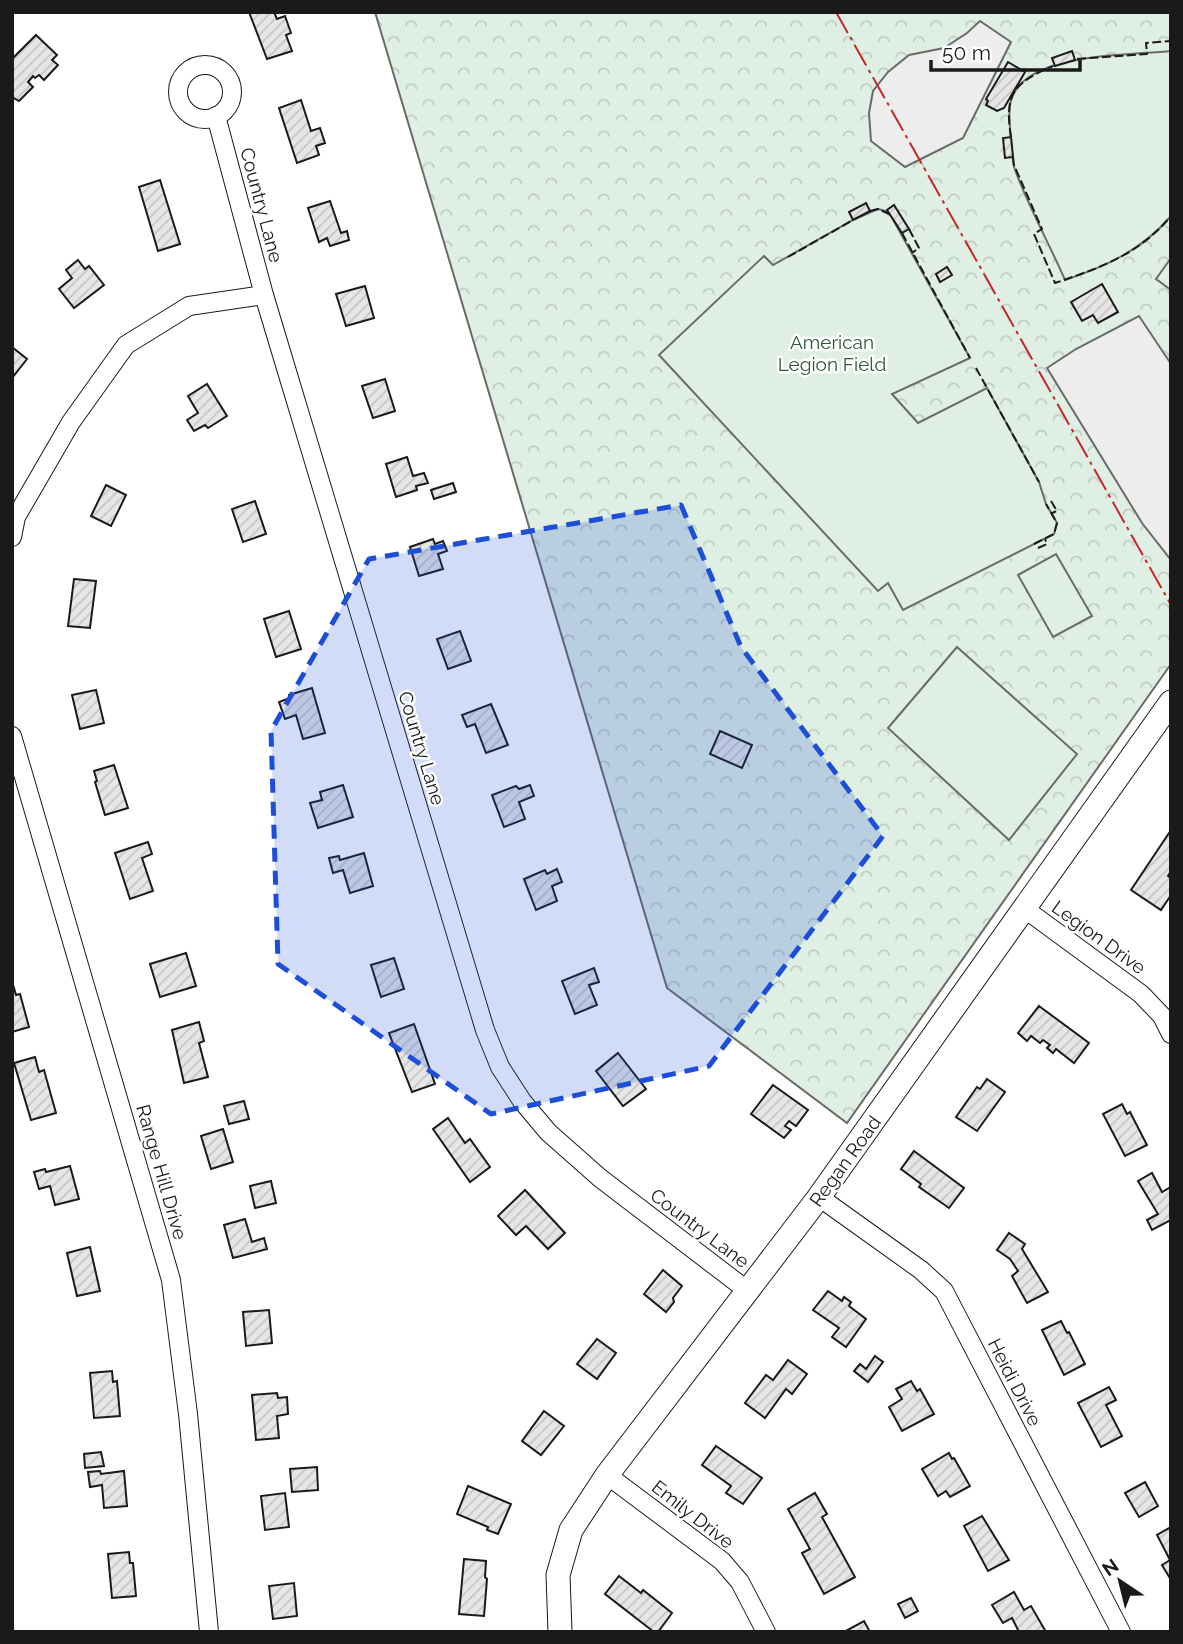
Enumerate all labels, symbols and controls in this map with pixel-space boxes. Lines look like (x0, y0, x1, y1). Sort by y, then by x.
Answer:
scale bar (931, 28, 1080, 72)
text: 50 m (942, 40, 991, 65)
street label: Country Lane (236, 145, 288, 265)
park label: American Legion Field (778, 331, 886, 375)
street label: Country Lane (394, 688, 450, 808)
street label: Legion Drive (1048, 896, 1150, 978)
street label: Range Hill Drive (132, 1102, 192, 1242)
street label: Regan Road (805, 1111, 885, 1211)
street label: Country Lane (646, 1184, 754, 1272)
street label: Heidi Drive (984, 1335, 1046, 1429)
street label: Emily Drive (648, 1475, 738, 1553)
north arrow (1085, 1546, 1155, 1616)
text: N (1098, 1554, 1122, 1580)

